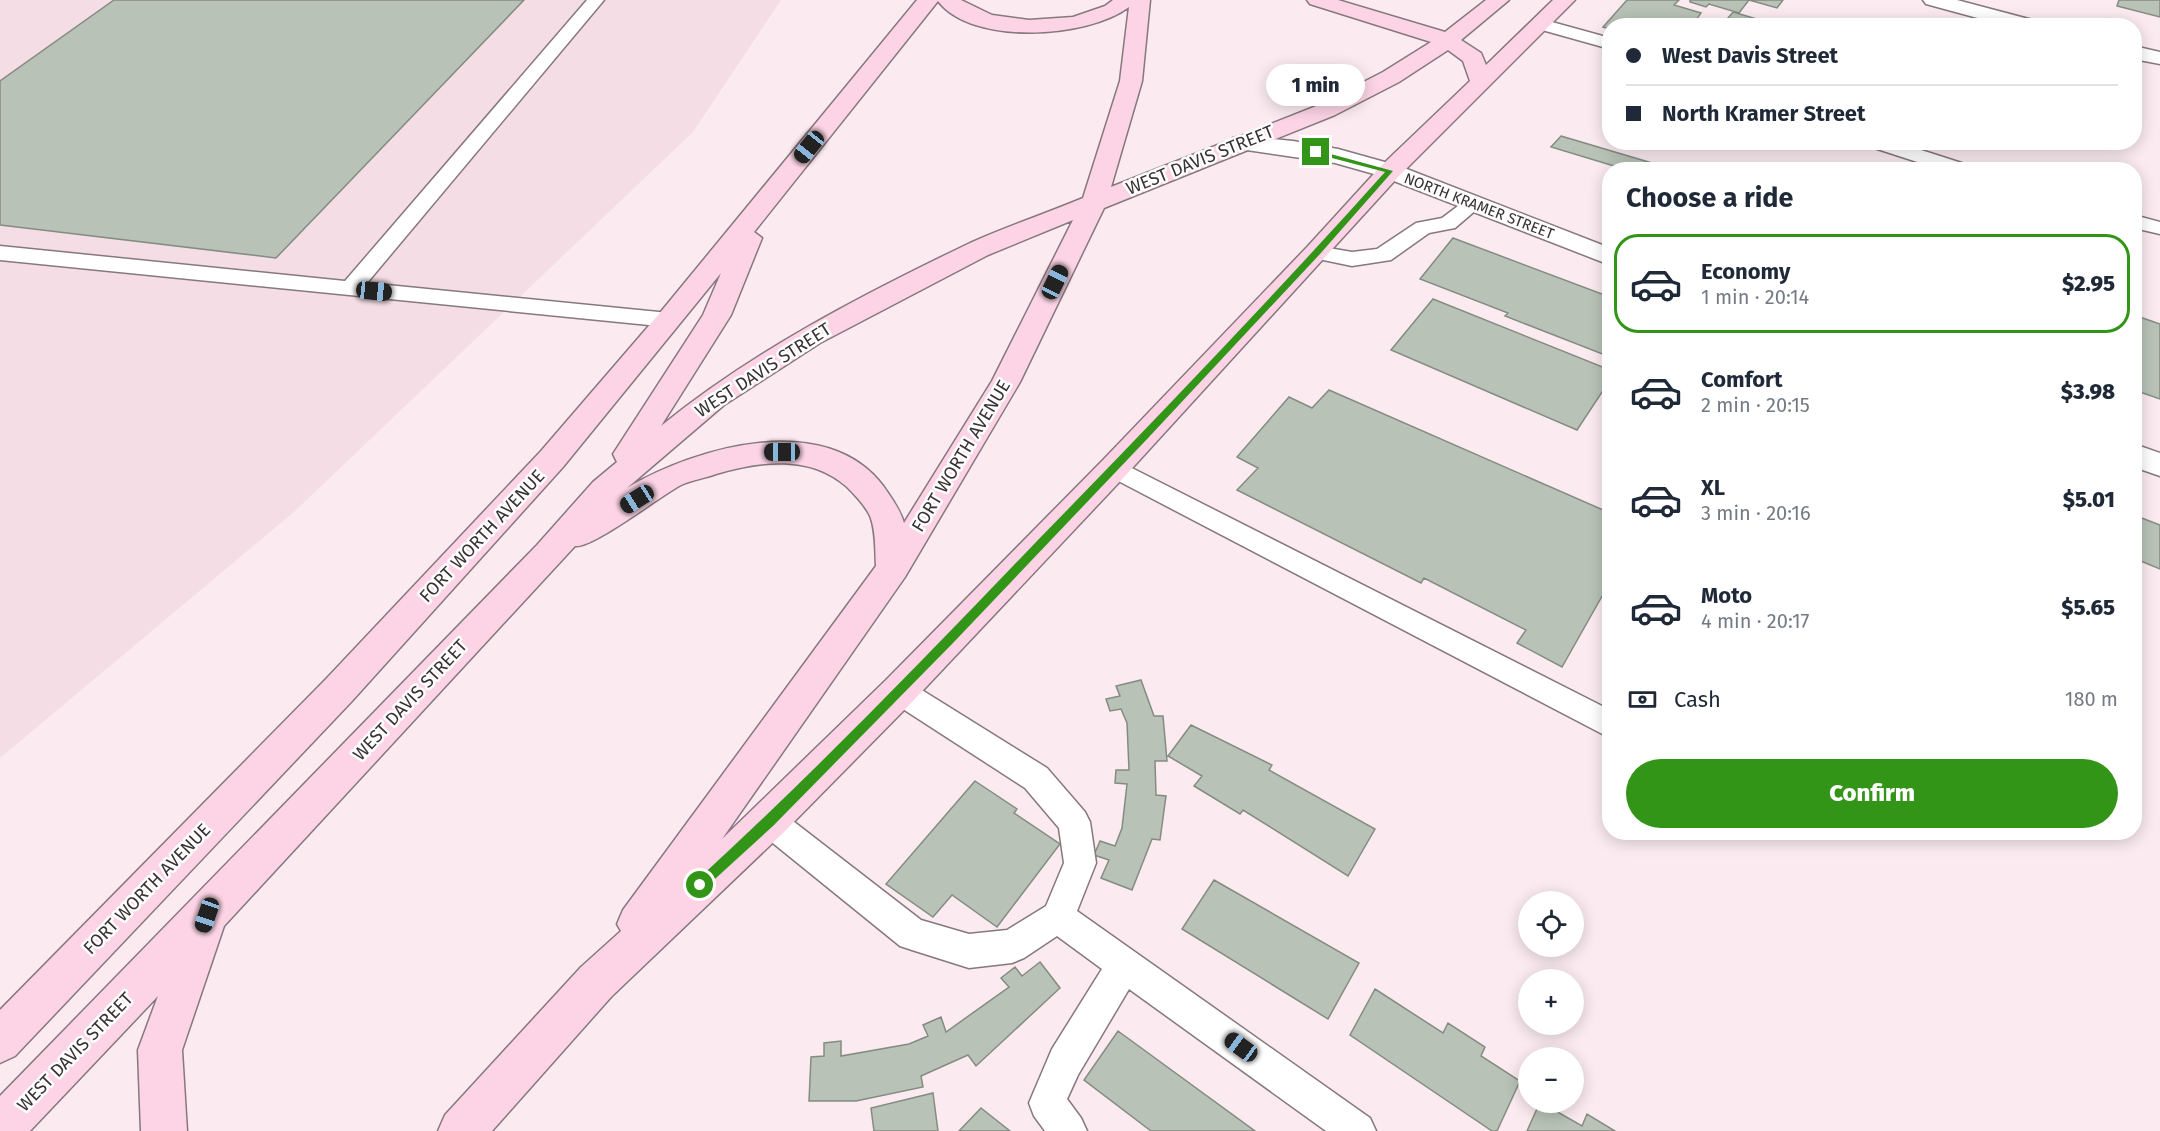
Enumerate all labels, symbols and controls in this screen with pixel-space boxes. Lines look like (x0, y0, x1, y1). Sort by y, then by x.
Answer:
text: West Davis Street (1662, 42, 1838, 69)
callout: 1 min (1266, 65, 1366, 107)
text: 1 min (1292, 73, 1339, 97)
text: North Kramer Street (1662, 100, 1865, 127)
street label: WEST DAVIS STREET (1123, 120, 1278, 200)
car (791, 127, 827, 167)
route end (1302, 138, 1329, 165)
street label: NORTH KRAMER STREET (1402, 169, 1557, 243)
text: Choose a ride (1626, 182, 1793, 214)
icon: car (1629, 257, 1683, 311)
text: Economy (1701, 258, 1790, 285)
car (1039, 262, 1071, 302)
text: $2.95 (2062, 270, 2115, 297)
car (355, 280, 393, 302)
text: 1 min · 20:14 (1701, 285, 1809, 309)
street label: WEST DAVIS STREET (691, 318, 836, 422)
icon: car (1629, 365, 1683, 419)
text: Comfort (1701, 366, 1782, 393)
street label: FORT WORTH AVENUE (907, 376, 1015, 536)
text: $3.98 (2061, 378, 2115, 405)
text: 2 min · 20:15 (1701, 393, 1810, 417)
car (764, 443, 800, 461)
street label: FORT WORTH AVENUE (415, 465, 549, 607)
icon: car (1629, 473, 1683, 527)
text: XL (1701, 474, 1725, 501)
car (617, 482, 657, 516)
text: $5.01 (2063, 486, 2115, 513)
text: 3 min · 20:16 (1701, 501, 1811, 525)
icon: car (1629, 581, 1683, 635)
text: Moto (1701, 582, 1752, 609)
text: $5.65 (2061, 594, 2115, 621)
text: 4 min · 20:17 (1701, 609, 1809, 633)
street label: WEST DAVIS STREET (348, 634, 472, 765)
icon: cash (1626, 683, 1659, 716)
text: Cash (1674, 686, 1721, 713)
text: 180 m (2065, 687, 2118, 711)
button: Confirm (1626, 759, 2118, 828)
street label: FORT WORTH AVENUE (79, 819, 215, 959)
route start (686, 871, 713, 898)
map controls (1518, 891, 1584, 1113)
button: locate (1518, 891, 1584, 957)
car (193, 895, 221, 935)
button: + (1518, 969, 1584, 1035)
street label: WEST DAVIS STREET (12, 987, 138, 1116)
car (1221, 1029, 1261, 1065)
button: − (1518, 1047, 1584, 1113)

